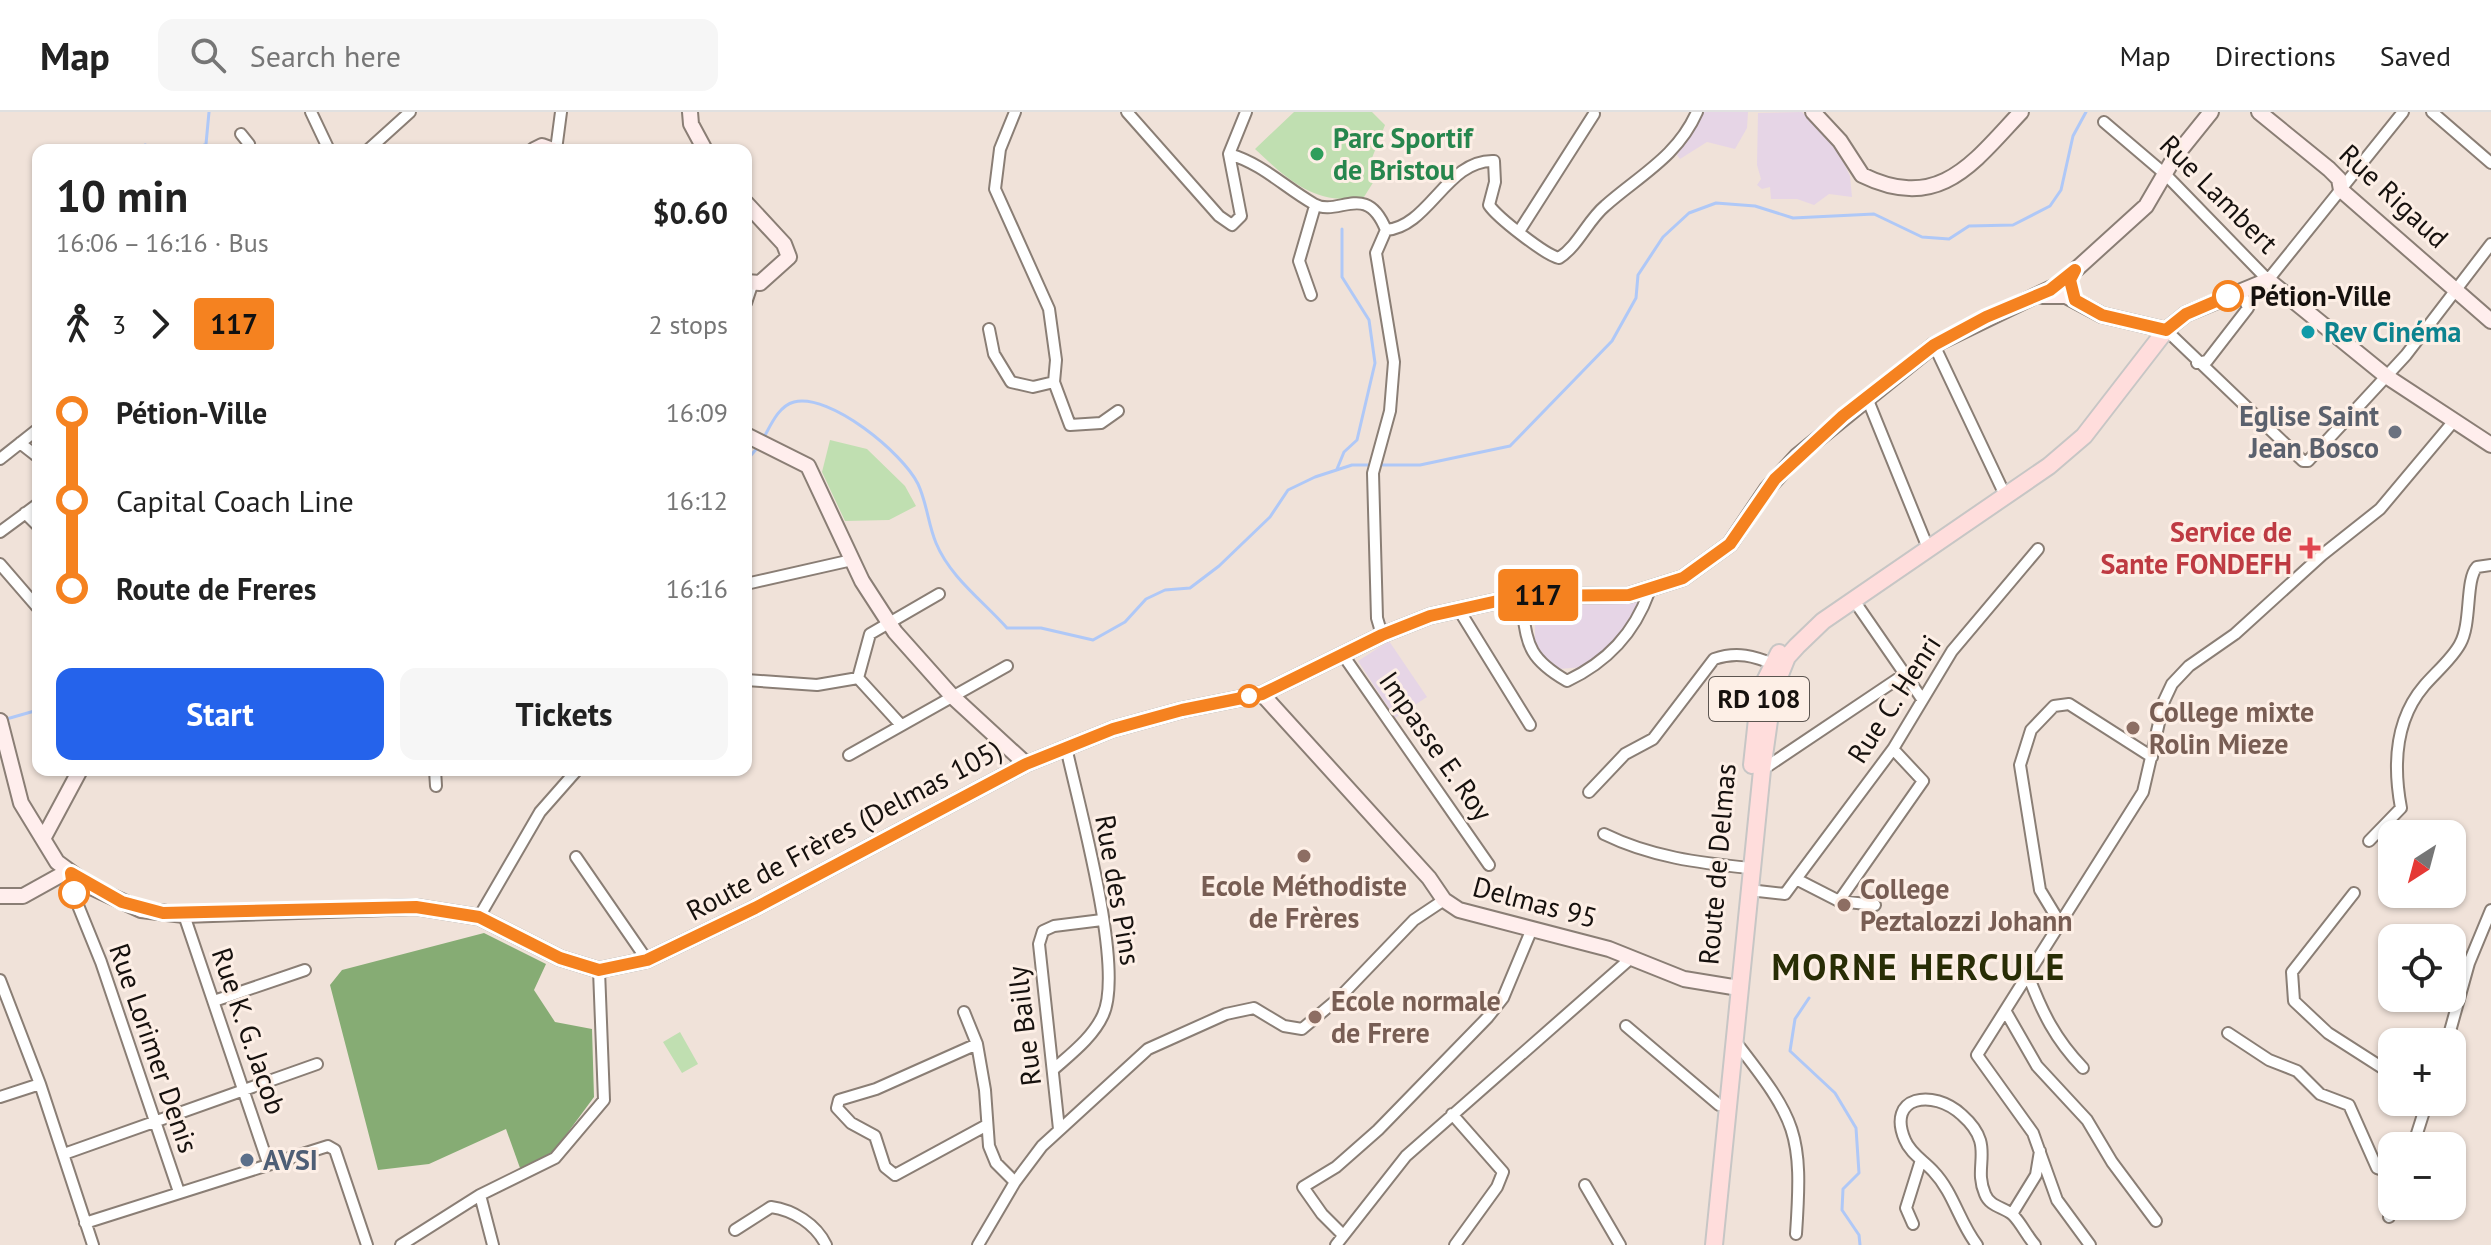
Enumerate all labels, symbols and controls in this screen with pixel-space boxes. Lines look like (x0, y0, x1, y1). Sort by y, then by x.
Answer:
search box (158, 19, 718, 91)
text: Map (40, 31, 110, 80)
icon: search (186, 33, 230, 77)
text: Search here (250, 36, 401, 75)
text: Map (2120, 37, 2171, 74)
text: Directions (2215, 37, 2336, 74)
text: Saved (2380, 37, 2451, 74)
place label: Parc Sportif de Bristou (1333, 119, 1474, 188)
street label: Rue Lambert (2152, 126, 2287, 261)
street label: Rue Rigaud (2332, 136, 2457, 256)
marker: Parc Sportif de Bristou (1308, 145, 1326, 163)
text: 10 min (56, 167, 188, 224)
text: $0.60 (653, 193, 728, 232)
text: 16:06 – 16:16 · Bus (56, 226, 269, 259)
place label: Pétion-Ville (2250, 277, 2391, 314)
marker: Pétion-Ville (2213, 281, 2243, 311)
icon: walk (56, 302, 100, 346)
icon: forward (138, 302, 182, 346)
text: 117 (210, 305, 258, 342)
text: 3 (112, 308, 126, 341)
text: 2 stops (648, 308, 728, 341)
place label: Rev Cinéma (2324, 313, 2462, 350)
marker: Rev Cinéma (2299, 323, 2317, 341)
text: Pétion-Ville (116, 393, 267, 432)
text: 16:09 (666, 396, 728, 429)
place label: Eglise Saint Jean Bosco (2239, 397, 2379, 466)
marker: Eglise Saint Jean Bosco (2386, 423, 2404, 441)
text: Capital Coach Line (116, 481, 354, 520)
text: 16:12 (666, 484, 728, 517)
place label: Service de Sante FONDEFH (2101, 513, 2292, 582)
marker: Service de Sante FONDEFH (2299, 537, 2321, 559)
text: Route de Freres (116, 569, 316, 608)
line badge: 117 (1492, 569, 1584, 621)
text: 16:16 (666, 572, 728, 605)
text: 117 (1514, 576, 1562, 613)
street label: Rue C. Henri (1838, 628, 1949, 770)
street label: Impasse E. Roy (1371, 664, 1502, 828)
button: Start (56, 668, 384, 760)
button: Tickets (400, 668, 728, 760)
road number: RD 108 (1709, 677, 1809, 721)
unlabelled marker (1238, 685, 1260, 707)
place label: College mixte Rolin Mieze (2149, 693, 2314, 762)
marker: College mixte Rolin Mieze (2124, 719, 2142, 737)
street label: Route de Frères (Delmas 105) (680, 731, 1008, 929)
street label: Route de Delmas (1689, 762, 1744, 966)
street label: Rue des Pins (1087, 812, 1150, 968)
north arrow (2378, 820, 2466, 908)
map controls (2378, 820, 2466, 1220)
marker: Ecole Méthodiste de Frères (1295, 847, 1313, 865)
place label: Ecole Méthodiste de Frères (1201, 867, 1407, 936)
street label: Delmas 95 (1469, 867, 1601, 936)
place label: College Peztalozzi Johann (1860, 870, 2073, 939)
unlabelled marker (59, 878, 89, 908)
marker: College Peztalozzi Johann (1835, 896, 1853, 914)
button: locate (2378, 924, 2466, 1012)
street label: Rue Lorimer Denis (101, 938, 208, 1157)
street label: Rue K. G. Jacob (204, 943, 295, 1119)
district label: MORNE HERCULE (1772, 943, 2066, 990)
street label: Rue Bailly (998, 964, 1049, 1088)
place label: Ecole normale de Frere (1331, 982, 1501, 1051)
marker: Ecole normale de Frere (1306, 1008, 1324, 1026)
button: + (2378, 1028, 2466, 1116)
button: − (2378, 1132, 2466, 1220)
place label: AVSI (263, 1141, 318, 1178)
marker: AVSI (238, 1151, 256, 1169)

